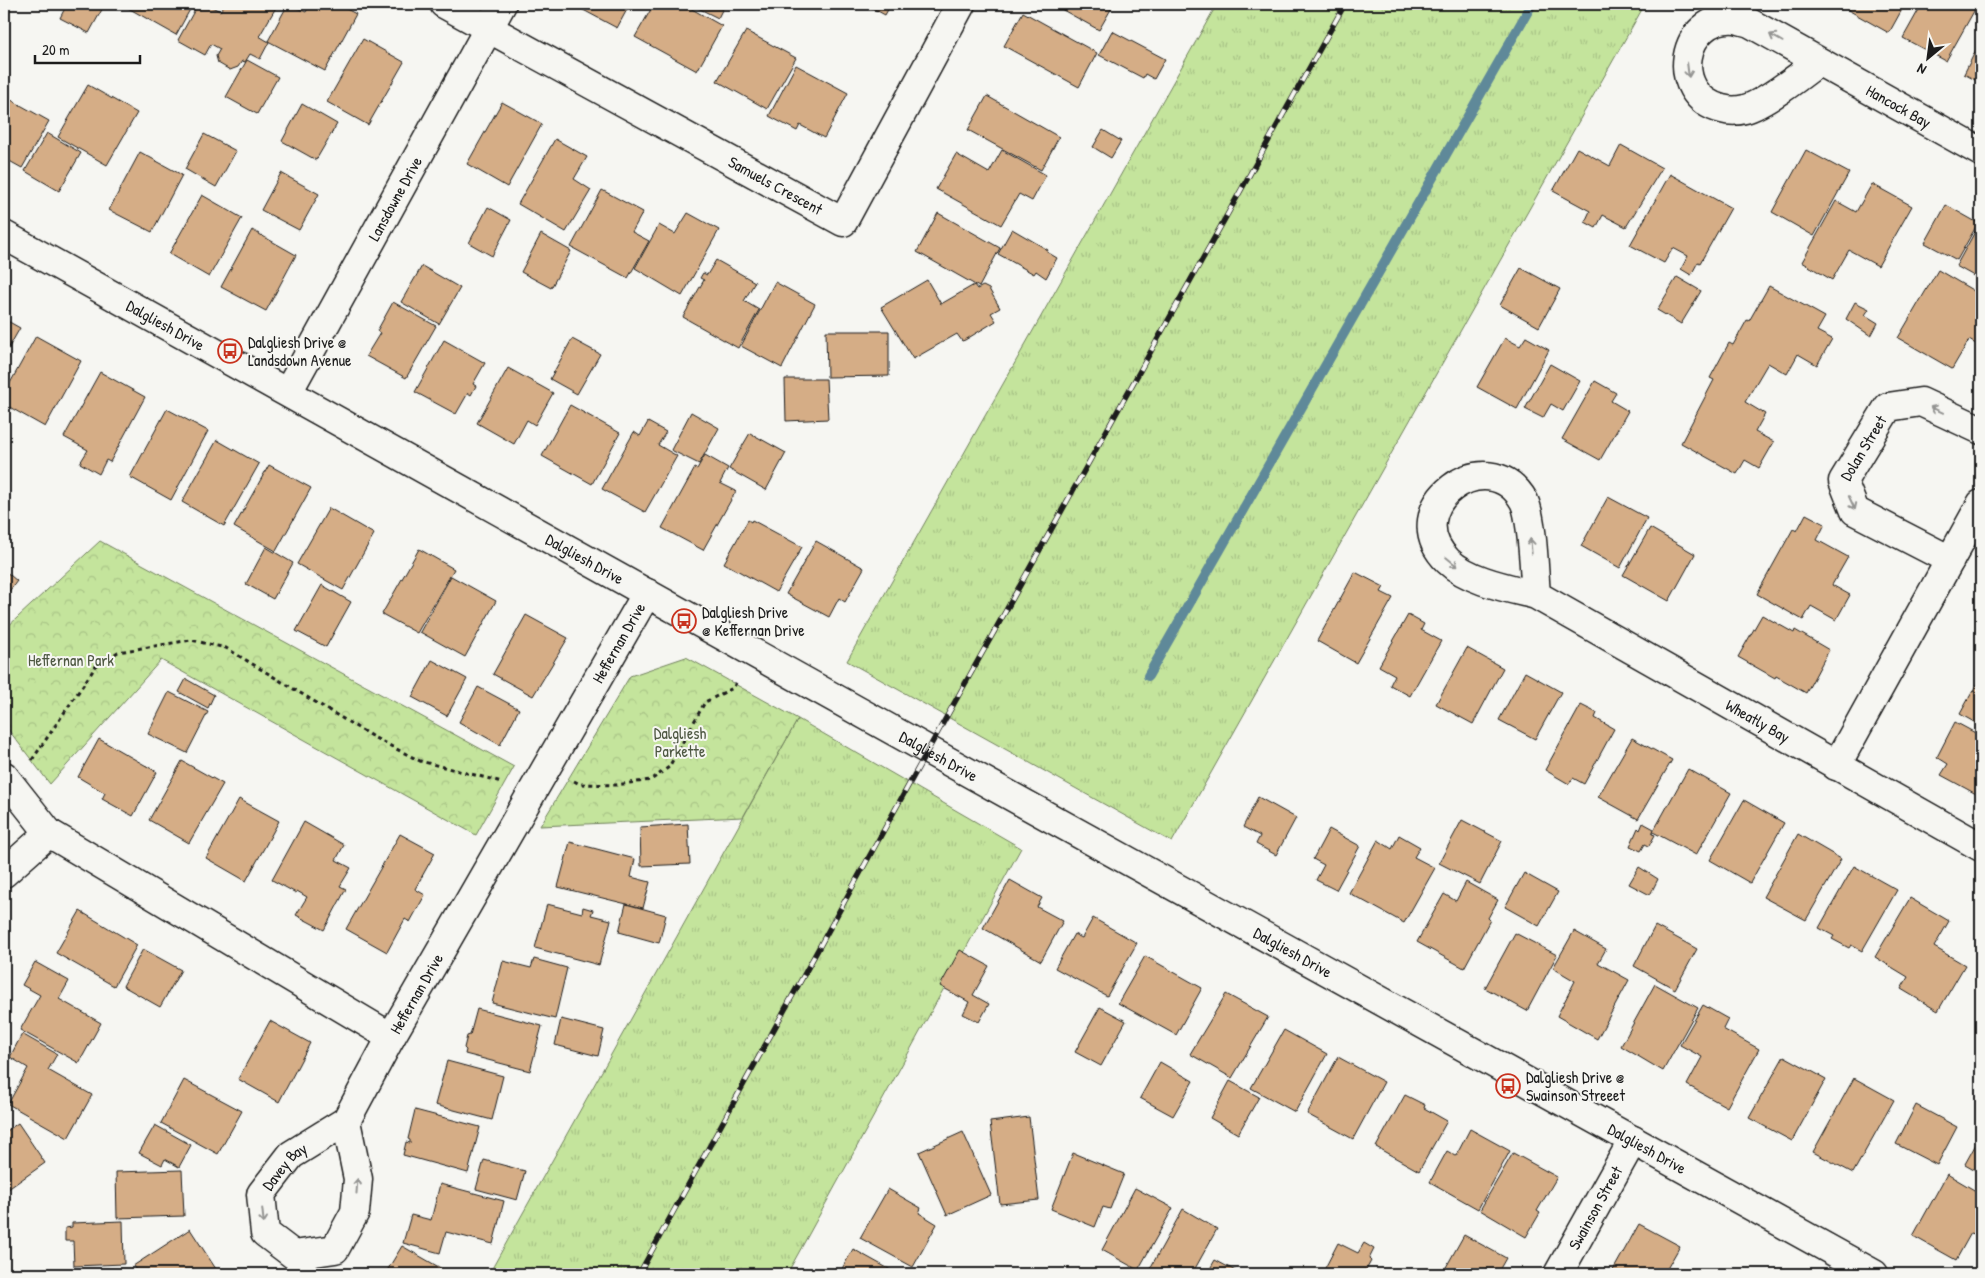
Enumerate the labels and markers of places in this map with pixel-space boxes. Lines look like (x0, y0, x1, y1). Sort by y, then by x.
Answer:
place label: Dalgliesh Drive @ Landsdown Avenue (248, 331, 352, 371)
bus stop icon: Dalgliesh Drive @ Landsdown Avenue (217, 338, 243, 364)
place label: Dalgliesh Drive @ Keffernan Drive (702, 601, 805, 641)
bus stop icon: Dalgliesh Drive @ Keffernan Drive (671, 608, 697, 634)
place label: Dalgliesh Drive @ Swainson Streeet (1526, 1066, 1625, 1106)
bus stop icon: Dalgliesh Drive @ Swainson Streeet (1495, 1073, 1521, 1099)

